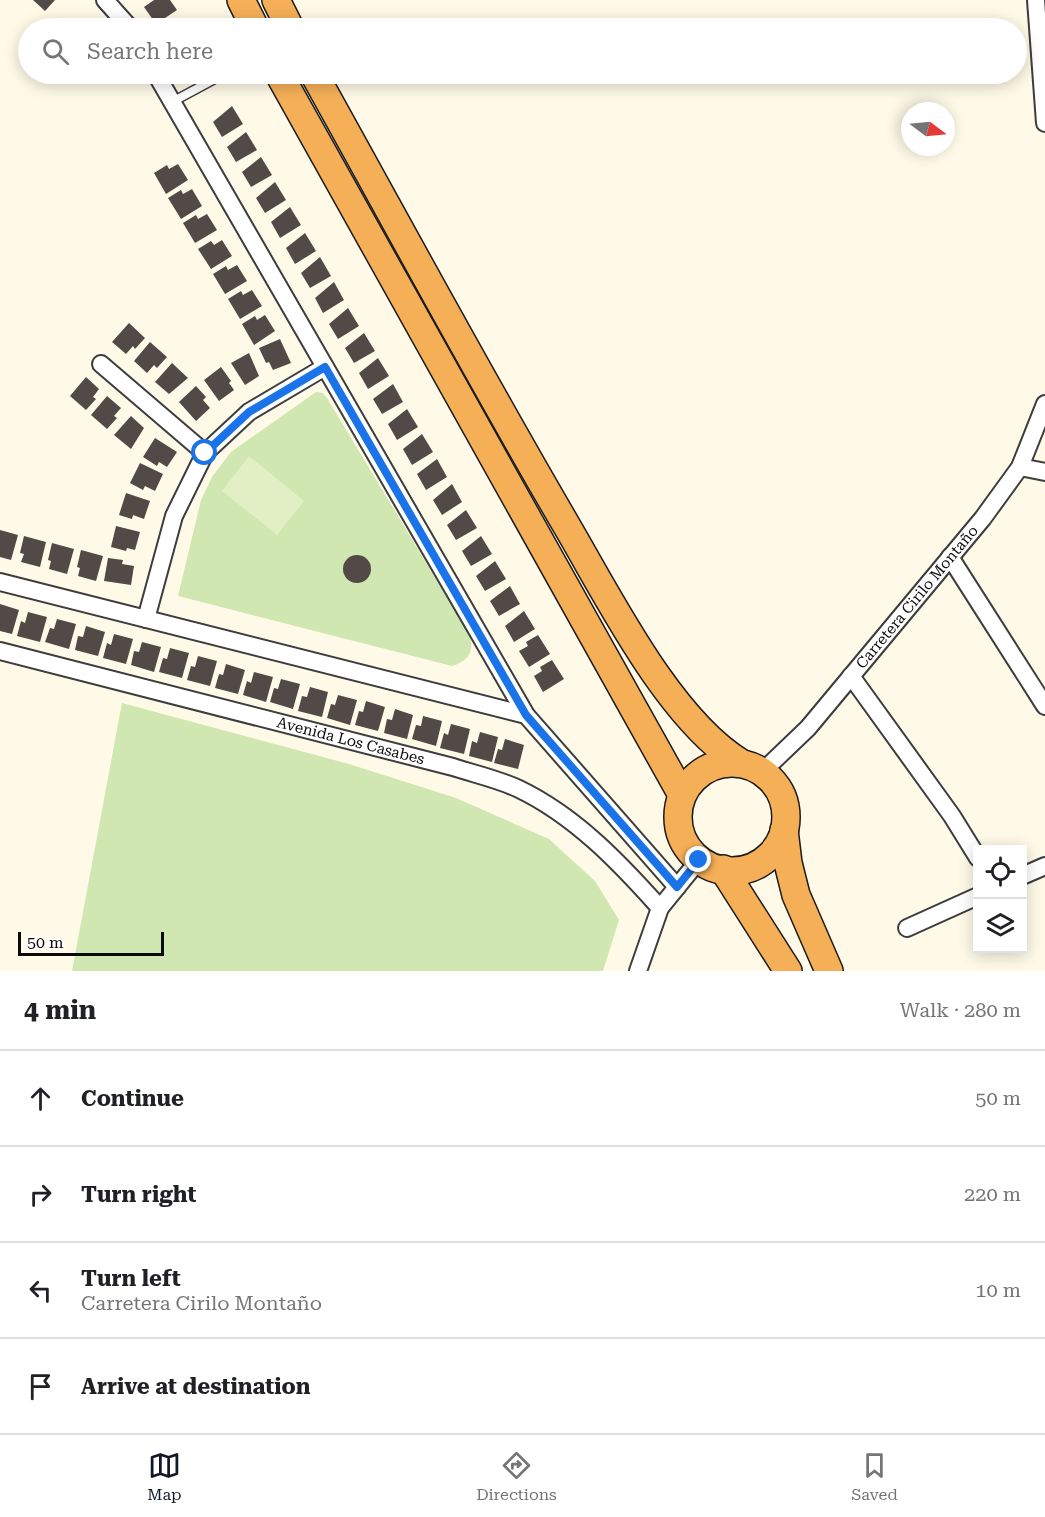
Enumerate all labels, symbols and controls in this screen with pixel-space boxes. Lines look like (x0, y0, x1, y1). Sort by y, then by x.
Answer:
search box (18, 18, 1027, 84)
icon: search (39, 35, 72, 68)
text: Search here (87, 39, 213, 64)
north arrow (901, 102, 955, 156)
route start (191, 439, 217, 465)
street label: Carretera Cirilo Montaño (852, 522, 982, 672)
street label: Avenida Los Casabes (275, 713, 426, 768)
map controls (973, 845, 1027, 953)
button: locate (973, 845, 1027, 899)
route end (685, 846, 711, 872)
button: layers (973, 899, 1027, 953)
scale bar (18, 929, 164, 956)
text: 50 m (27, 933, 64, 952)
text: 4 min (24, 995, 96, 1025)
text: Walk · 280 m (900, 998, 1021, 1022)
icon: ahead (24, 1082, 57, 1115)
text: Continue (81, 1086, 184, 1111)
text: 50 m (975, 1086, 1021, 1110)
icon: right (24, 1178, 57, 1211)
text: Turn right (81, 1182, 196, 1207)
text: 220 m (964, 1182, 1021, 1206)
text: Turn left (81, 1266, 181, 1291)
icon: left (24, 1274, 57, 1307)
text: 10 m (975, 1278, 1021, 1302)
text: Carretera Cirilo Montaño (81, 1291, 322, 1315)
icon: arrive (24, 1370, 57, 1403)
text: Arrive at destination (81, 1374, 310, 1399)
tab: Map (147, 1449, 182, 1504)
tab: Directions (476, 1449, 557, 1504)
tab: Saved (851, 1449, 898, 1504)

